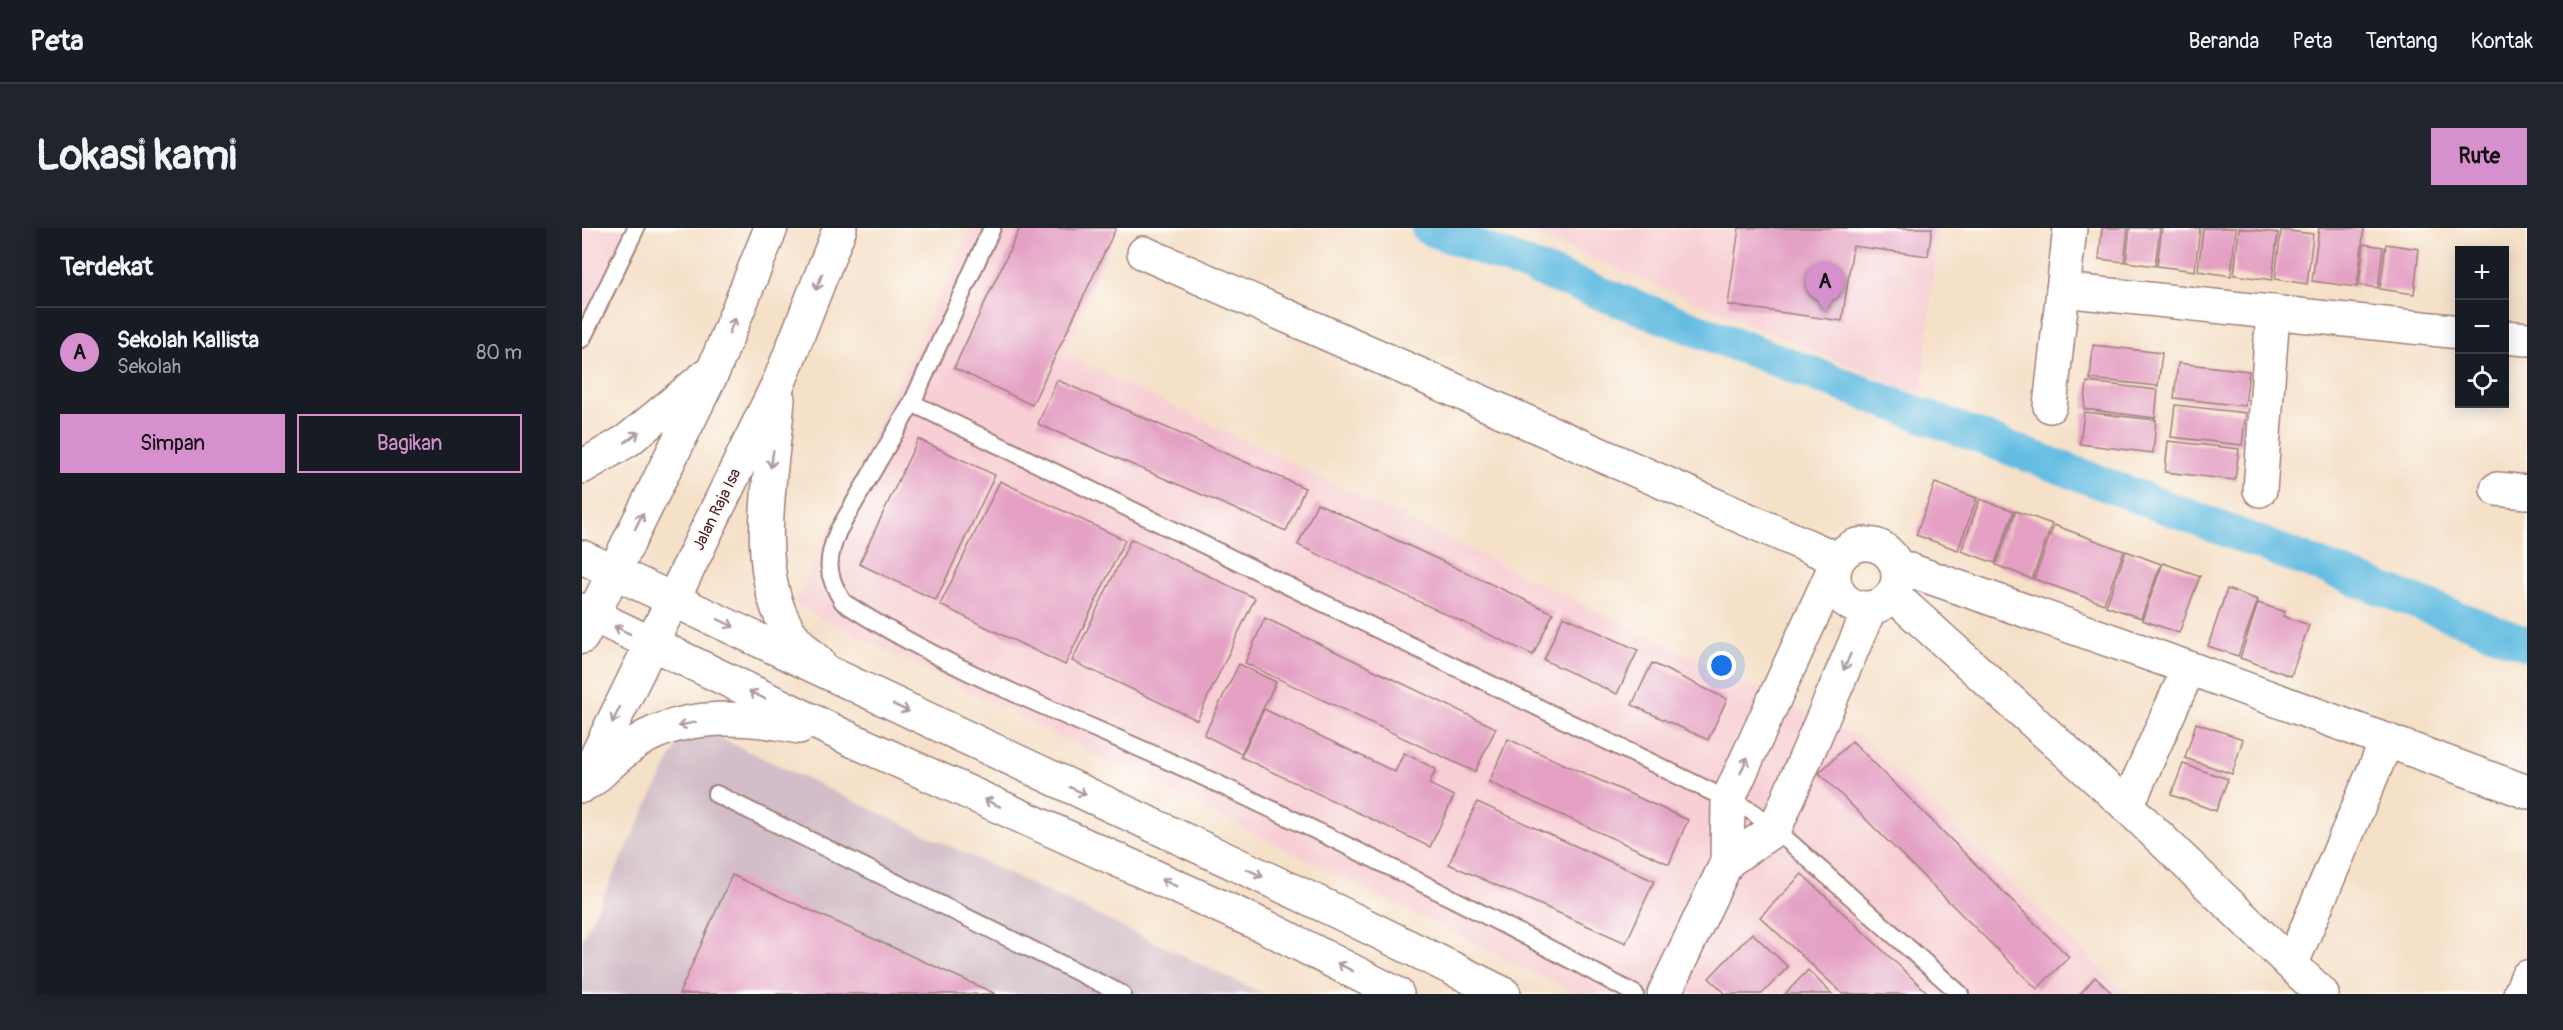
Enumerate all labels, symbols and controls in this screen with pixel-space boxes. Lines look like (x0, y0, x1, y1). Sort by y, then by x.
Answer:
text: Peta (30, 24, 84, 59)
text: Beranda (2189, 28, 2259, 55)
text: Peta (2292, 28, 2333, 55)
text: Tentang (2366, 28, 2438, 55)
text: Kontak (2471, 28, 2533, 55)
button: Rute (2431, 128, 2527, 185)
text: Lokasi kami (36, 130, 236, 182)
map controls (2455, 246, 2509, 408)
button: + (2455, 246, 2509, 300)
text: Terdekat (60, 251, 153, 283)
pin: A (1806, 262, 1844, 312)
one-way arrow (813, 273, 824, 291)
button: − (2455, 300, 2509, 354)
one-way arrow (727, 317, 738, 335)
text: Sekolah Kallista (117, 326, 259, 354)
text: A (73, 340, 86, 365)
text: 80 m (476, 340, 522, 365)
text: Sekolah (117, 354, 181, 379)
button: locate (2455, 354, 2509, 408)
button: Simpan (60, 414, 285, 473)
button: Bagikan (297, 414, 522, 473)
one-way arrow (624, 430, 640, 443)
one-way arrow (766, 448, 777, 468)
street label: Jalan Raja Isa (688, 465, 745, 554)
one-way arrow (634, 512, 646, 530)
one-way arrow (716, 618, 734, 630)
one-way arrow (614, 623, 632, 635)
your location (1707, 651, 1736, 680)
one-way arrow (1841, 653, 1852, 671)
one-way arrow (749, 688, 767, 700)
one-way arrow (892, 703, 910, 715)
one-way arrow (610, 706, 622, 724)
one-way arrow (677, 719, 696, 731)
one-way arrow (1739, 756, 1750, 775)
one-way arrow (1069, 785, 1087, 797)
one-way arrow (983, 797, 1001, 808)
one-way arrow (1245, 868, 1263, 880)
one-way arrow (1161, 877, 1179, 889)
one-way arrow (1337, 961, 1355, 973)

